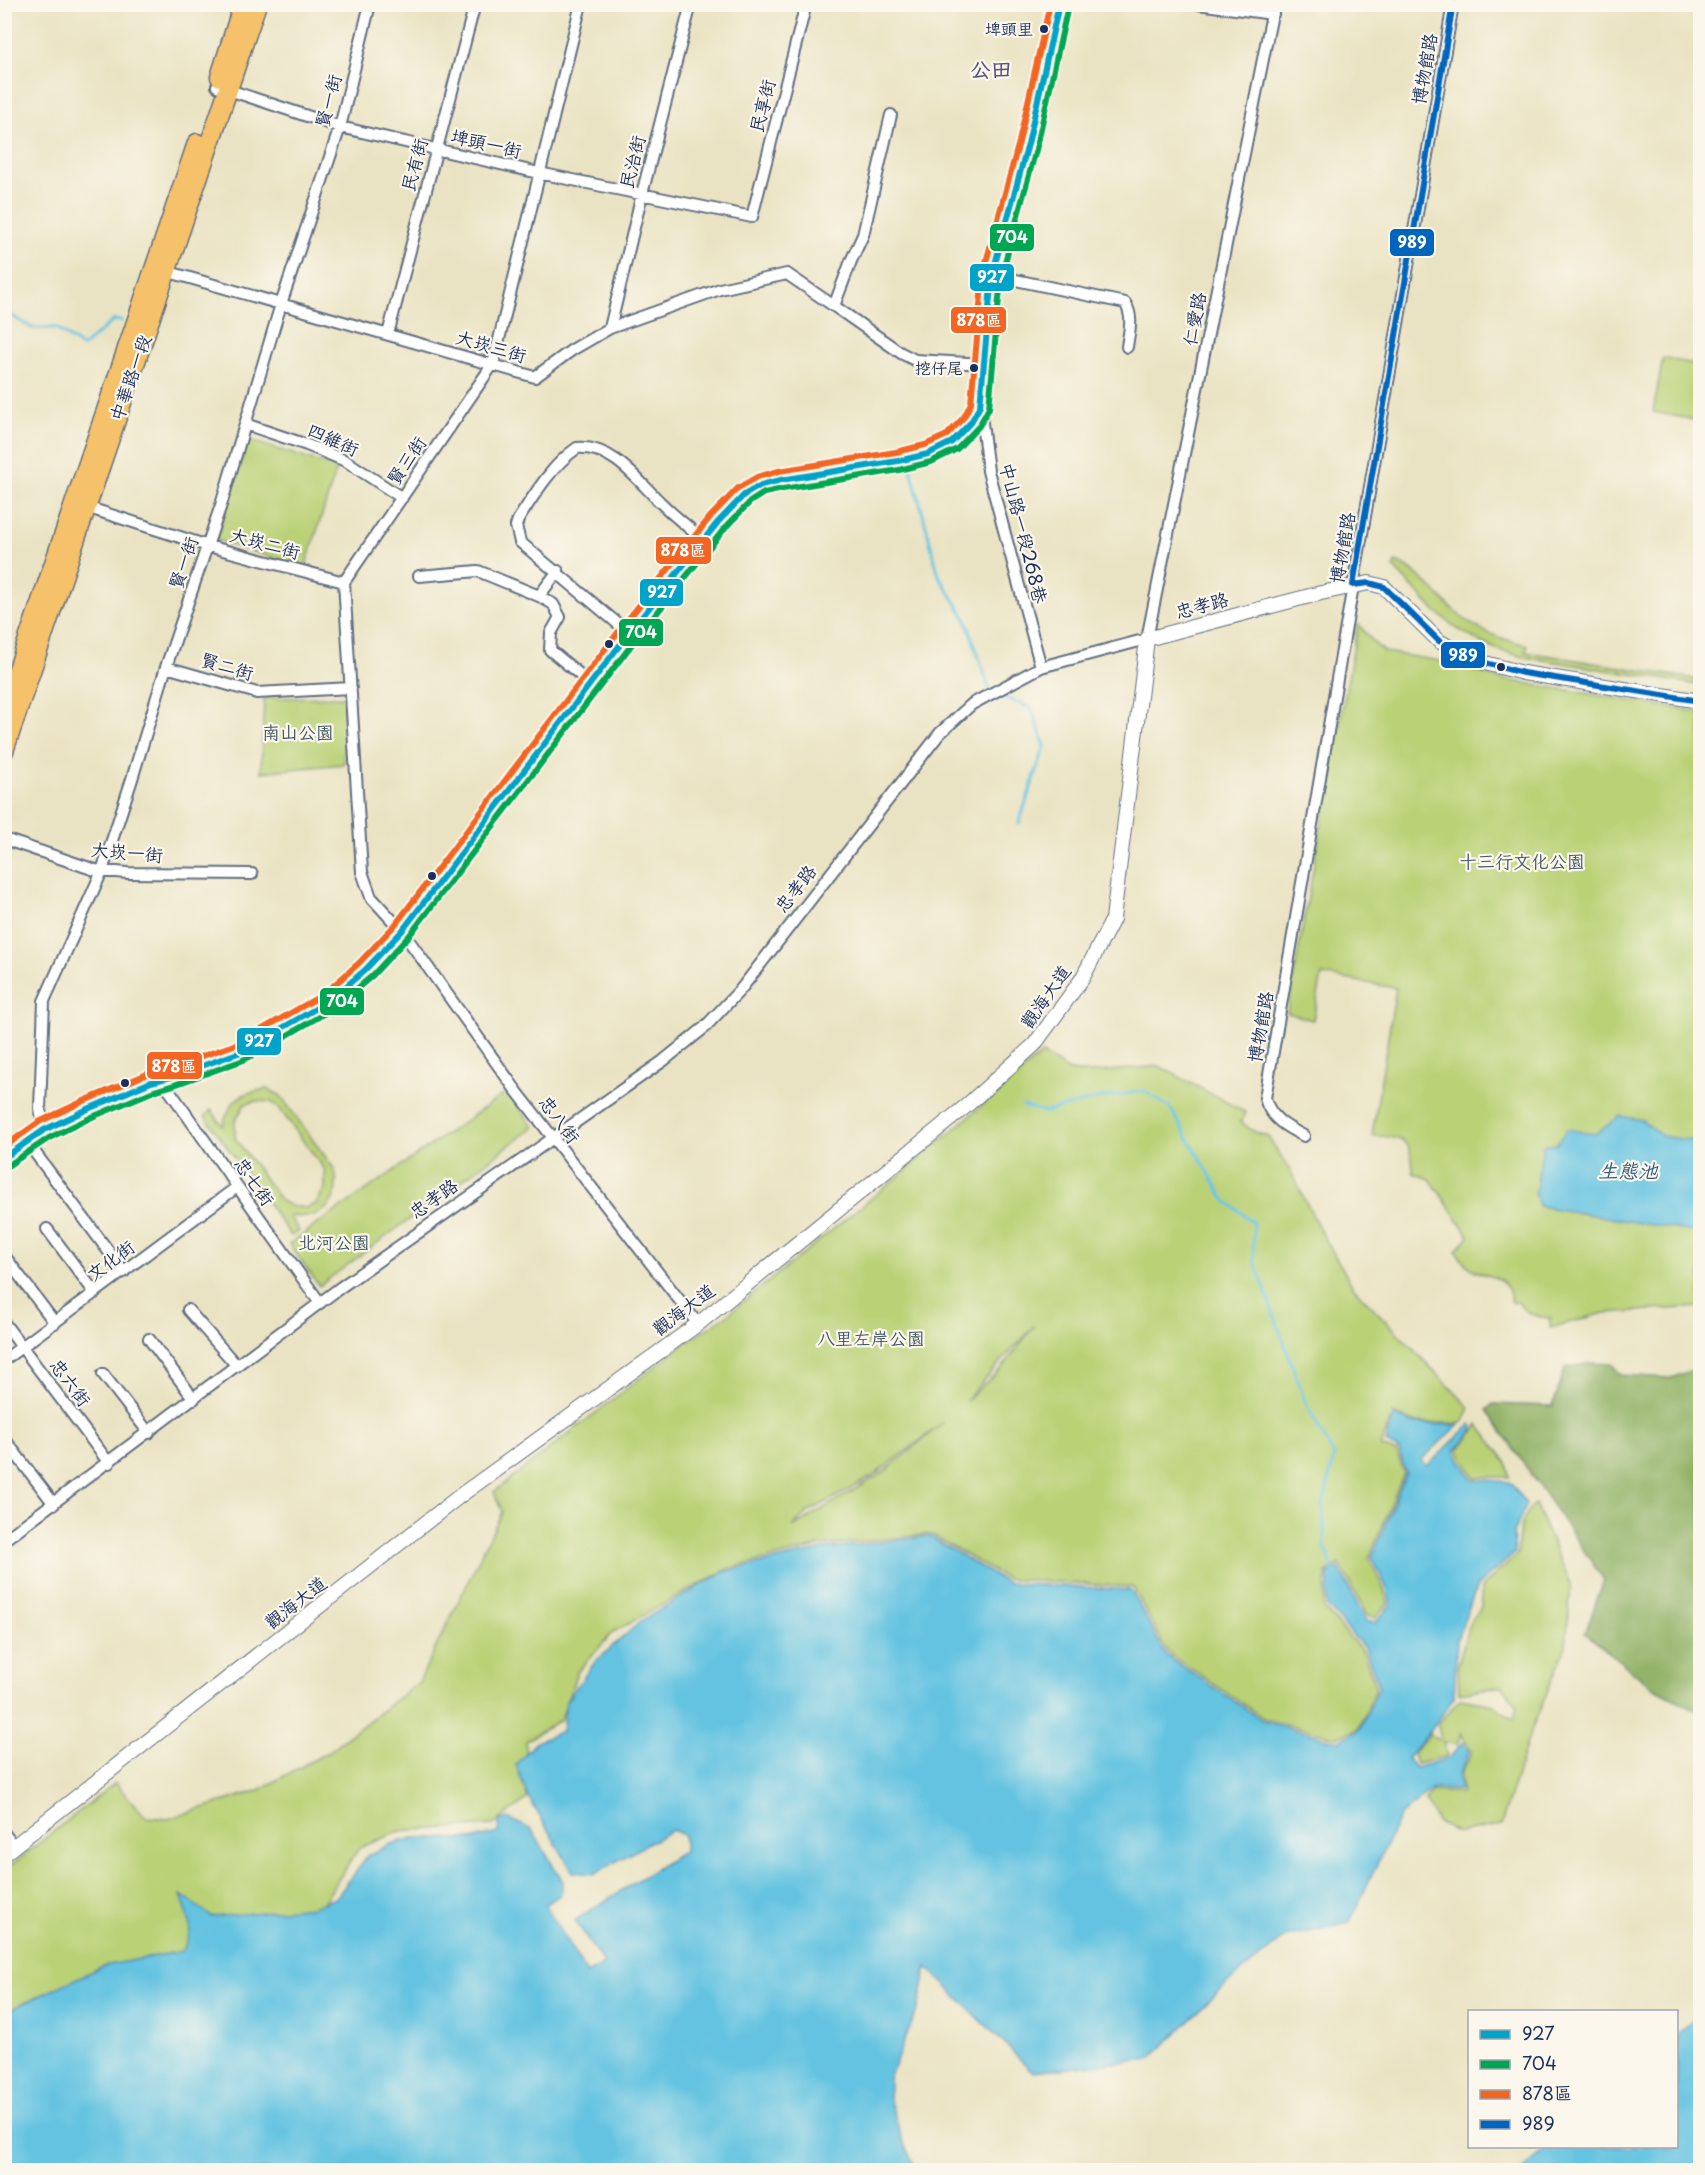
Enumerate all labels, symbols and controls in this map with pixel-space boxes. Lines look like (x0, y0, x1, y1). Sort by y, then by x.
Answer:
place label: 埤頭里 (985, 16, 1033, 40)
marker: 埤頭里 (1038, 23, 1050, 35)
street label: 博物館路 (1404, 31, 1443, 107)
district label: 公田 (970, 52, 1012, 84)
street label: 賢一街 (308, 71, 348, 130)
street label: 民享街 (742, 76, 781, 135)
street label: 埤頭一街 (448, 121, 524, 164)
street label: 民治街 (612, 132, 651, 191)
street label: 民有街 (394, 135, 434, 194)
line badge: 704 (989, 223, 1035, 252)
text: 704 (996, 224, 1028, 248)
line badge: 989 (1389, 228, 1435, 257)
text: 989 (1397, 229, 1427, 253)
line badge: 927 (969, 263, 1015, 292)
text: 927 (977, 264, 1007, 288)
street label: 仁愛路 (1175, 290, 1212, 348)
line badge: 878區 (950, 306, 1007, 334)
text: 878區 (957, 307, 1001, 331)
street label: 大崁三街 (453, 323, 530, 368)
street label: 中華路一段 (102, 331, 157, 424)
place label: 挖仔尾 (915, 355, 963, 379)
marker: 挖仔尾 (968, 362, 980, 374)
street label: 四維街 (303, 415, 364, 462)
street label: 賢三街 (379, 430, 432, 490)
street label: 中山路一段268巷 (994, 459, 1055, 606)
street label: 博物館路 (1322, 510, 1361, 586)
street label: 大崁二街 (227, 520, 304, 565)
street label: 賢一街 (161, 533, 204, 592)
line badge: 878區 (655, 536, 712, 565)
text: 878區 (661, 537, 705, 561)
line badge: 927 (639, 578, 684, 607)
text: 927 (647, 579, 677, 603)
street label: 忠孝路 (1172, 585, 1231, 625)
line badge: 704 (618, 618, 664, 647)
text: 704 (625, 619, 657, 643)
unlabelled marker (603, 638, 615, 650)
line badge: 989 (1440, 641, 1486, 669)
text: 989 (1448, 642, 1478, 666)
street label: 賢二街 (198, 645, 257, 686)
unlabelled marker (1495, 661, 1507, 673)
park label: 南山公園 (262, 718, 334, 745)
street label: 大崁一街 (90, 835, 164, 868)
park label: 十三行文化公園 (1459, 847, 1585, 874)
street label: 忠孝路 (768, 858, 822, 918)
unlabelled marker (426, 870, 438, 882)
street label: 觀海大道 (1013, 959, 1076, 1033)
line badge: 704 (319, 987, 365, 1016)
text: 704 (326, 988, 358, 1012)
street label: 博物館路 (1240, 989, 1279, 1065)
line badge: 927 (236, 1027, 282, 1056)
text: 927 (244, 1028, 274, 1052)
line badge: 878區 (146, 1051, 203, 1080)
text: 878區 (152, 1053, 196, 1077)
unlabelled marker (119, 1077, 131, 1089)
street label: 忠八街 (533, 1089, 587, 1149)
street label: 忠七街 (229, 1151, 282, 1211)
water label: 生態池 (1598, 1155, 1659, 1185)
street label: 忠孝路 (403, 1171, 463, 1224)
park label: 北河公園 (298, 1228, 370, 1255)
street label: 文化街 (80, 1233, 140, 1287)
street label: 觀海大道 (646, 1276, 720, 1341)
park label: 八里左岸公園 (817, 1324, 925, 1351)
street label: 忠六街 (44, 1352, 98, 1412)
street label: 觀海大道 (258, 1569, 332, 1635)
legend (1468, 2010, 1678, 2148)
text: 927 (1522, 2019, 1555, 2046)
text: 704 (1522, 2049, 1557, 2076)
text: 878區 (1522, 2079, 1572, 2106)
text: 989 (1522, 2109, 1555, 2136)

